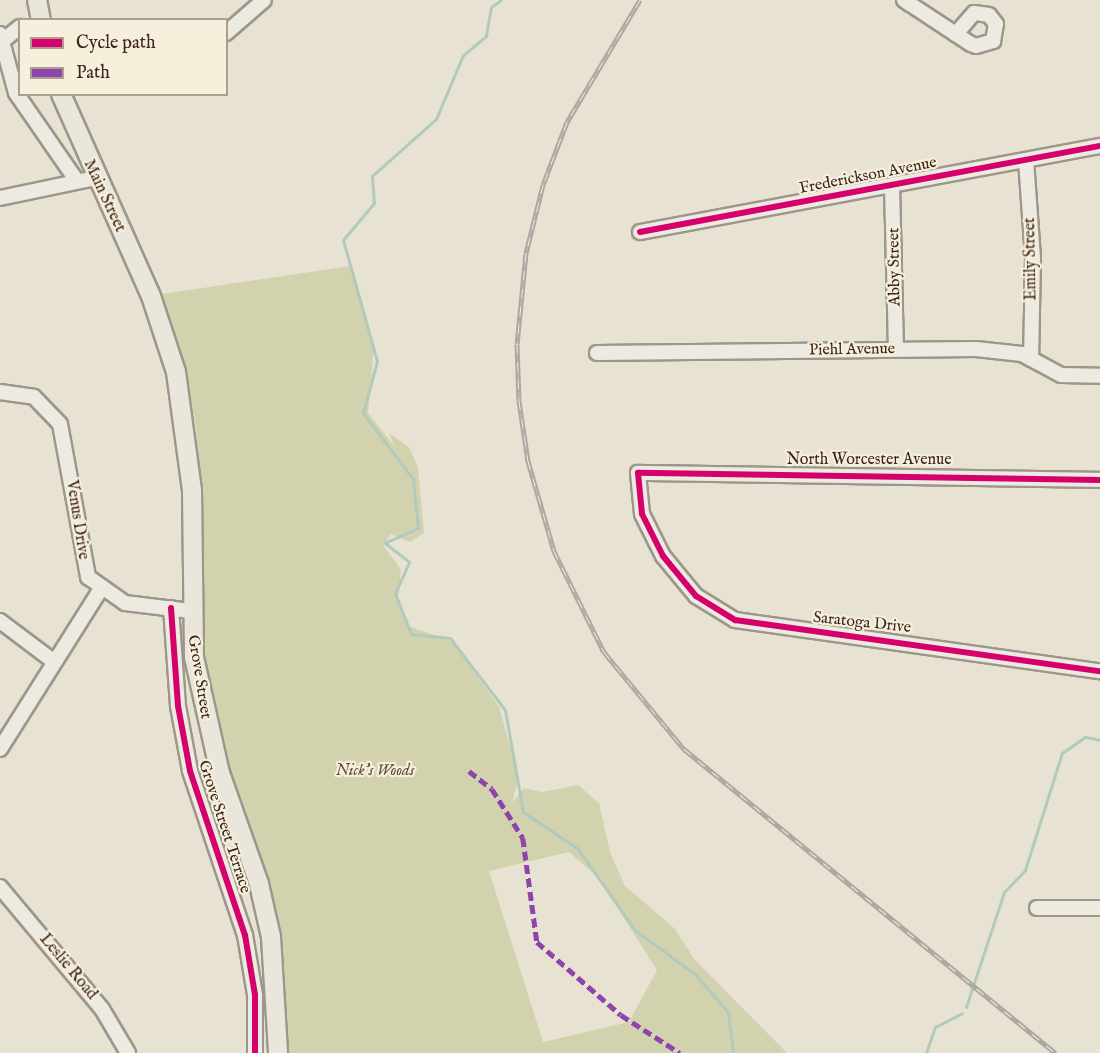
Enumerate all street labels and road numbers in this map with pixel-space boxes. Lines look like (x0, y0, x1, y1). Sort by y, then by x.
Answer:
street label: Frederickson Avenue (798, 153, 938, 199)
street label: Main Street (79, 157, 129, 235)
street label: Emily Street (1021, 217, 1041, 301)
street label: Abby Street (885, 227, 905, 307)
street label: Piehl Avenue (809, 340, 895, 360)
street label: North Worcester Avenue (786, 450, 952, 470)
street label: Venus Drive (61, 479, 93, 561)
street label: Saratoga Drive (812, 608, 912, 638)
street label: Grove Street (183, 634, 215, 720)
street label: Grove Street Terrace (193, 758, 255, 896)
street label: Leslie Road (35, 930, 101, 1004)

